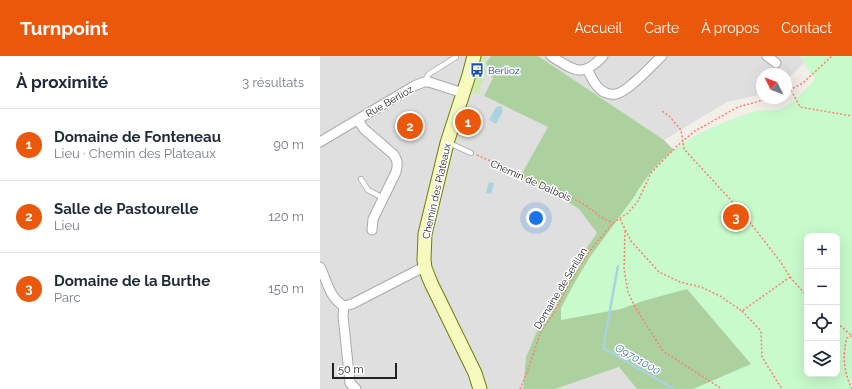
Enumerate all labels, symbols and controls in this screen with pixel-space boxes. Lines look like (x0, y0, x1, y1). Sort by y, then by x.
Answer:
text: Turnpoint (20, 17, 108, 39)
text: Accueil (574, 20, 622, 36)
text: Carte (644, 20, 679, 36)
text: À propos (701, 20, 759, 36)
text: Contact (781, 20, 832, 36)
bus stop icon: Berlioz (469, 62, 485, 78)
place label: Berlioz (488, 65, 520, 76)
north arrow (756, 68, 792, 104)
text: À proximité (16, 72, 108, 92)
text: 3 résultats (242, 75, 304, 90)
street label: Rue Berlioz (364, 84, 415, 119)
pin: 1 (455, 107, 481, 137)
pin: 2 (397, 111, 423, 141)
text: Domaine de Fonteneau (54, 128, 221, 146)
text: 1 (26, 137, 32, 152)
text: 90 m (273, 137, 304, 152)
street label: Chemin des Plateaux (420, 142, 453, 240)
text: Lieu · Chemin des Plateaux (54, 146, 216, 161)
street label: Chemin de Dalbois (489, 158, 573, 203)
text: Salle de Pastourelle (54, 200, 199, 218)
pin: 3 (723, 202, 749, 232)
your location (526, 208, 546, 228)
text: 2 (25, 209, 33, 224)
text: 120 m (268, 209, 304, 224)
text: Lieu (54, 218, 80, 233)
map controls (804, 233, 840, 377)
button: + (804, 233, 840, 269)
street label: Domaine de Serillan (532, 245, 589, 331)
button: − (804, 269, 840, 305)
text: Domaine de la Burthe (54, 272, 210, 290)
text: 3 (25, 281, 33, 296)
text: 150 m (268, 281, 304, 296)
text: Parc (54, 290, 81, 305)
button: locate (804, 305, 840, 341)
water label: O9701000 (613, 341, 663, 378)
button: layers (804, 341, 840, 377)
scale bar (332, 361, 397, 380)
text: 50 m (338, 363, 364, 376)

